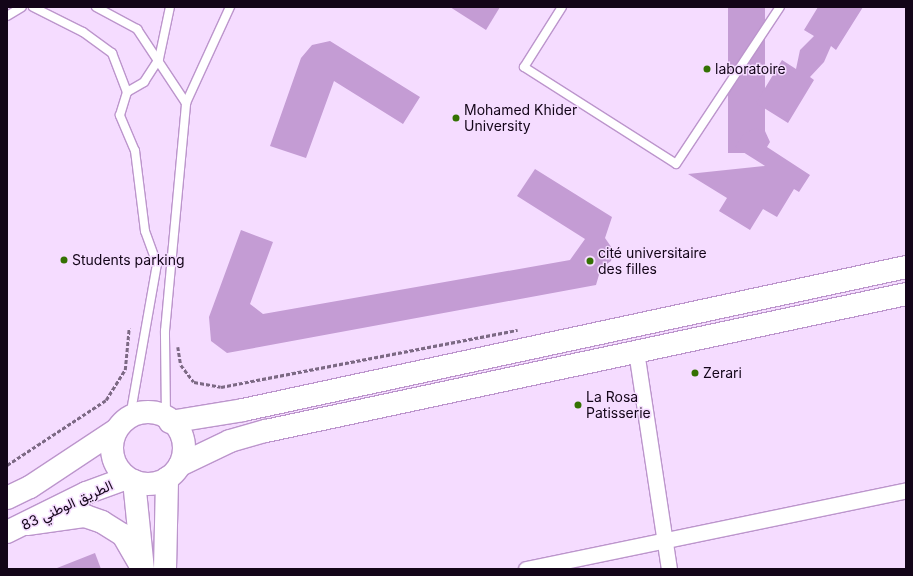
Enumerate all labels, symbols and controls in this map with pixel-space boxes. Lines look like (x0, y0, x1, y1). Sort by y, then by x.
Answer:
place label: laboratoire (715, 61, 786, 77)
marker: laboratoire (702, 64, 712, 74)
place label: Mohamed Khider University (464, 102, 577, 134)
marker: Mohamed Khider University (451, 113, 461, 123)
place label: cité universitaire des filles (598, 245, 707, 278)
place label: Students parking (72, 252, 185, 268)
marker: Students parking (59, 255, 69, 265)
marker: cité universitaire des filles (585, 256, 595, 266)
place label: Zerari (703, 365, 742, 381)
marker: Zerari (690, 368, 700, 378)
place label: La Rosa Patisserie (586, 389, 651, 422)
marker: La Rosa Patisserie (573, 400, 583, 410)
street label: الطريق الوطني 83 (19, 476, 115, 534)

